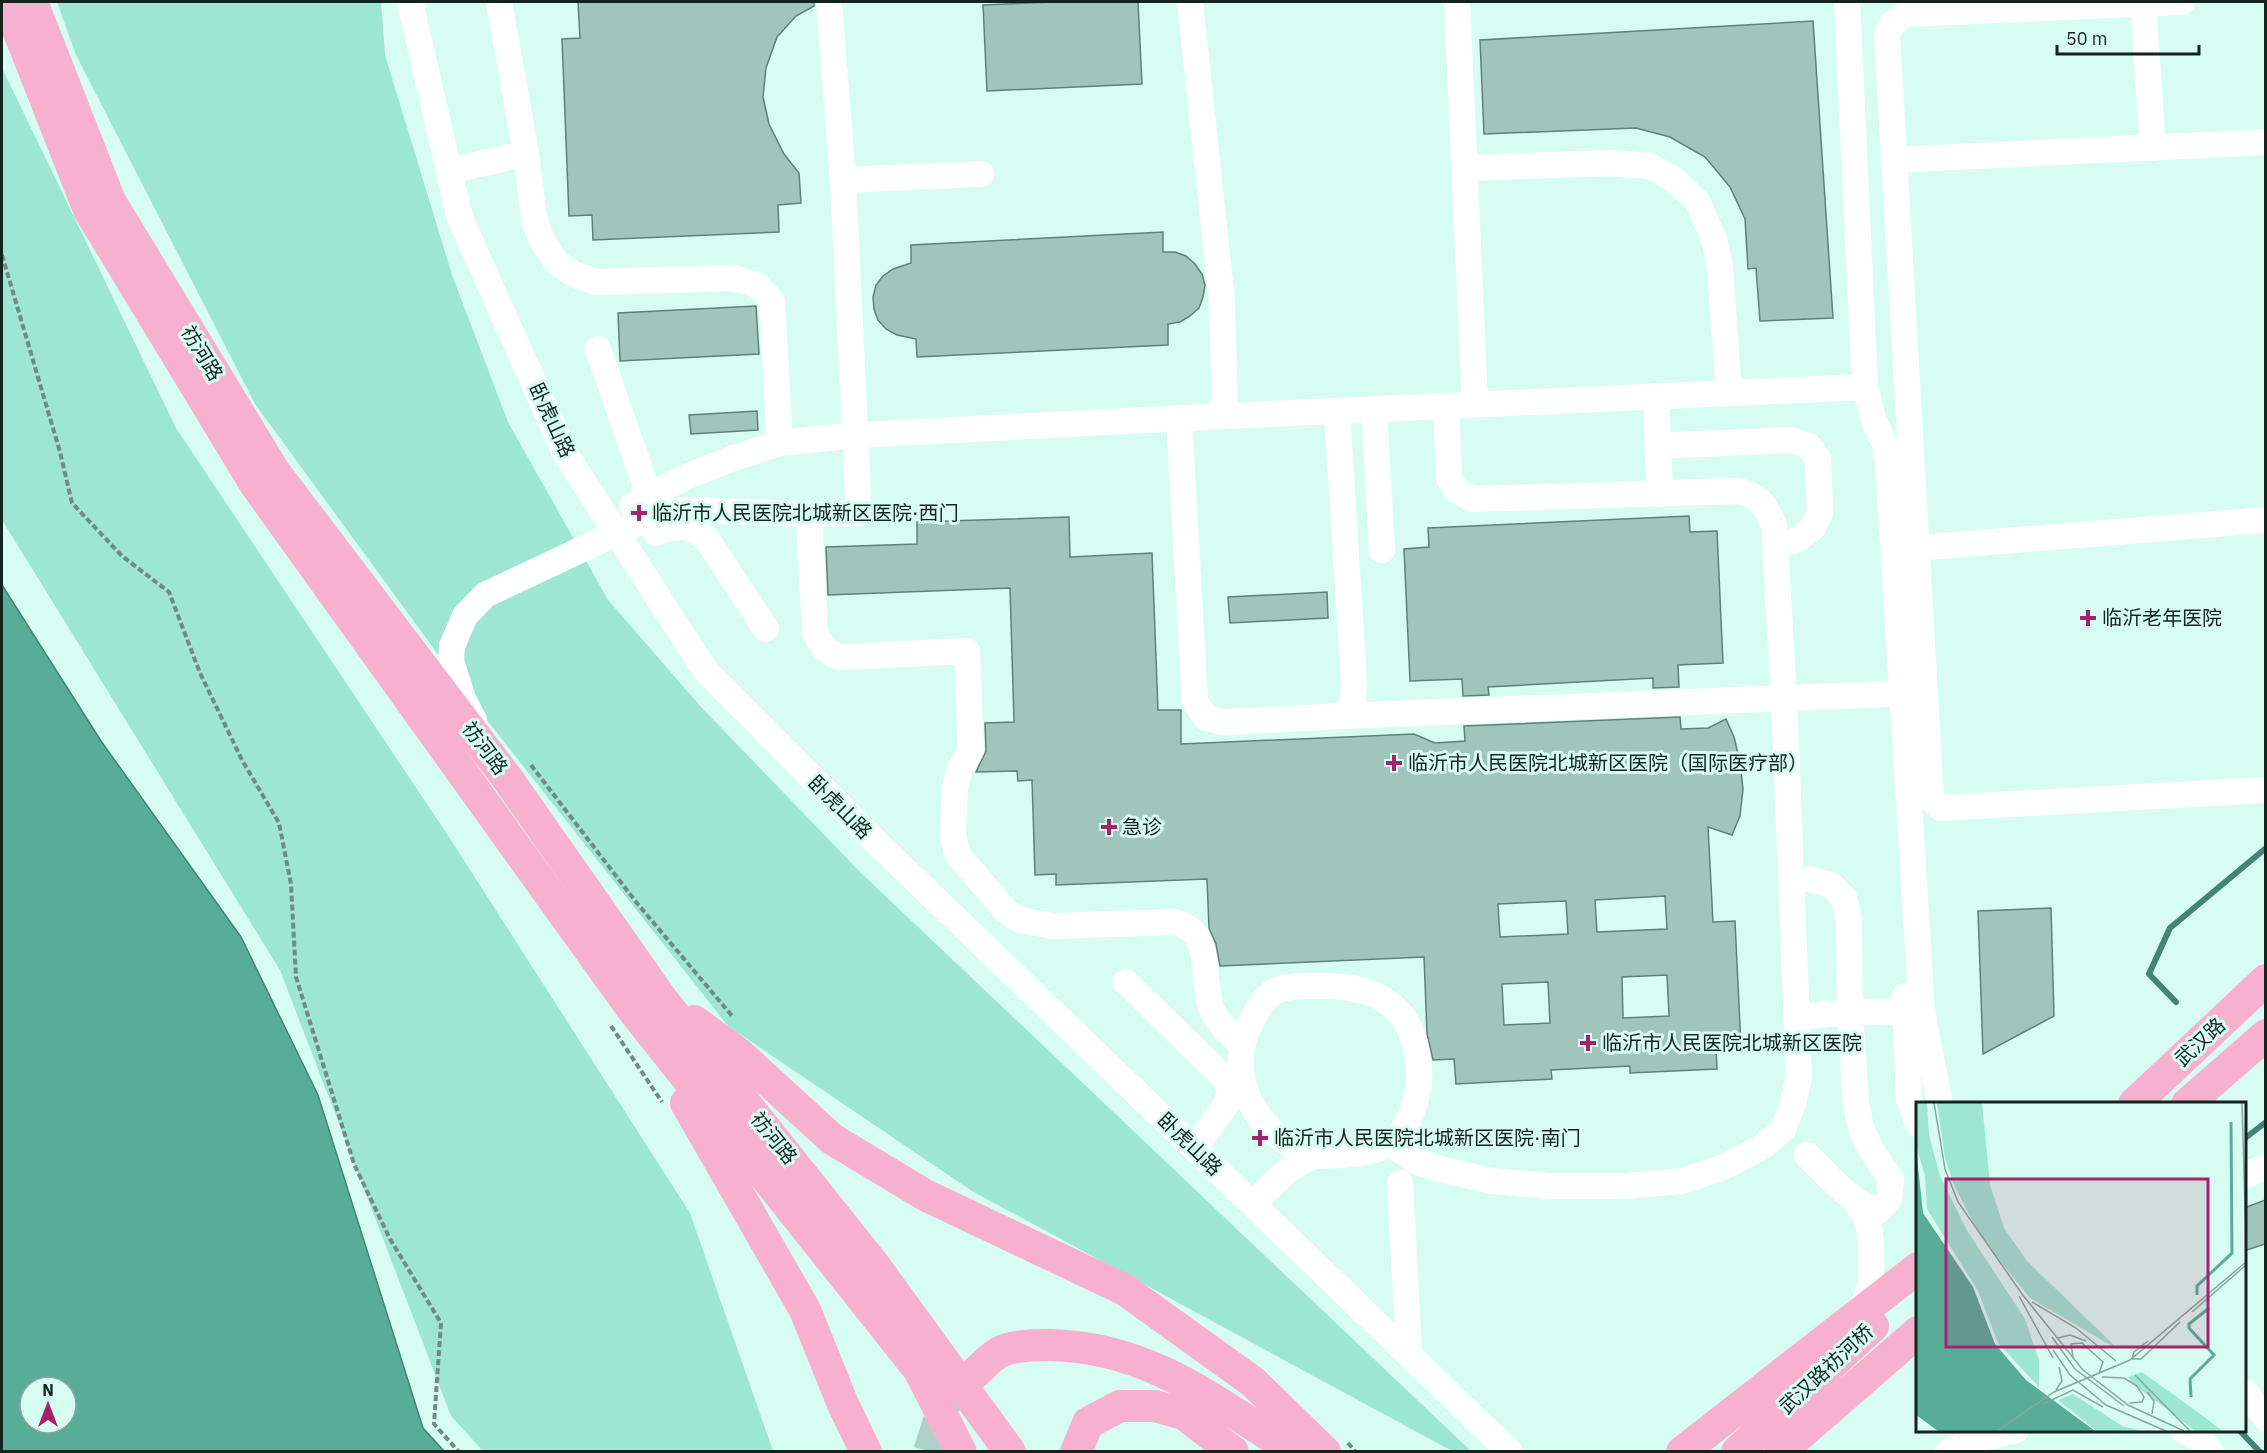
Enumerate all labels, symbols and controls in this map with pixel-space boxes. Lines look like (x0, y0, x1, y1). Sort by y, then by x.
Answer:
scale bar (2057, 18, 2200, 56)
text: 50 m (2066, 27, 2108, 50)
street label: 祊河路 (175, 320, 229, 385)
street label: 卧虎山路 (523, 378, 582, 462)
place label: 临沂市人民医院北城新区医院·西门 (652, 499, 959, 526)
marker: 临沂市人民医院北城新区医院·西门 (630, 504, 648, 522)
place label: 临沂老年医院 (2102, 604, 2222, 631)
marker: 临沂老年医院 (2079, 609, 2097, 627)
street label: 祊河路 (457, 716, 514, 780)
place label: 临沂市人民医院北城新区医院（国际医疗部） (1408, 749, 1808, 776)
marker: 临沂市人民医院北城新区医院（国际医疗部） (1385, 754, 1403, 772)
street label: 卧虎山路 (803, 769, 878, 844)
place label: 急诊 (1122, 813, 1162, 840)
marker: 急诊 (1100, 818, 1118, 836)
street label: 武汉路 (2169, 1011, 2231, 1072)
place label: 临沂市人民医院北城新区医院 (1602, 1029, 1862, 1056)
marker: 临沂市人民医院北城新区医院 (1579, 1034, 1597, 1052)
inset map (1916, 1102, 2246, 1432)
street label: 祊河路 (745, 1106, 804, 1169)
street label: 卧虎山路 (1152, 1106, 1228, 1181)
place label: 临沂市人民医院北城新区医院·南门 (1274, 1124, 1581, 1151)
marker: 临沂市人民医院北城新区医院·南门 (1251, 1129, 1269, 1147)
street label: 武汉路祊河桥 (1773, 1318, 1879, 1419)
north arrow (18, 1375, 78, 1435)
text: N (42, 1380, 54, 1400)

